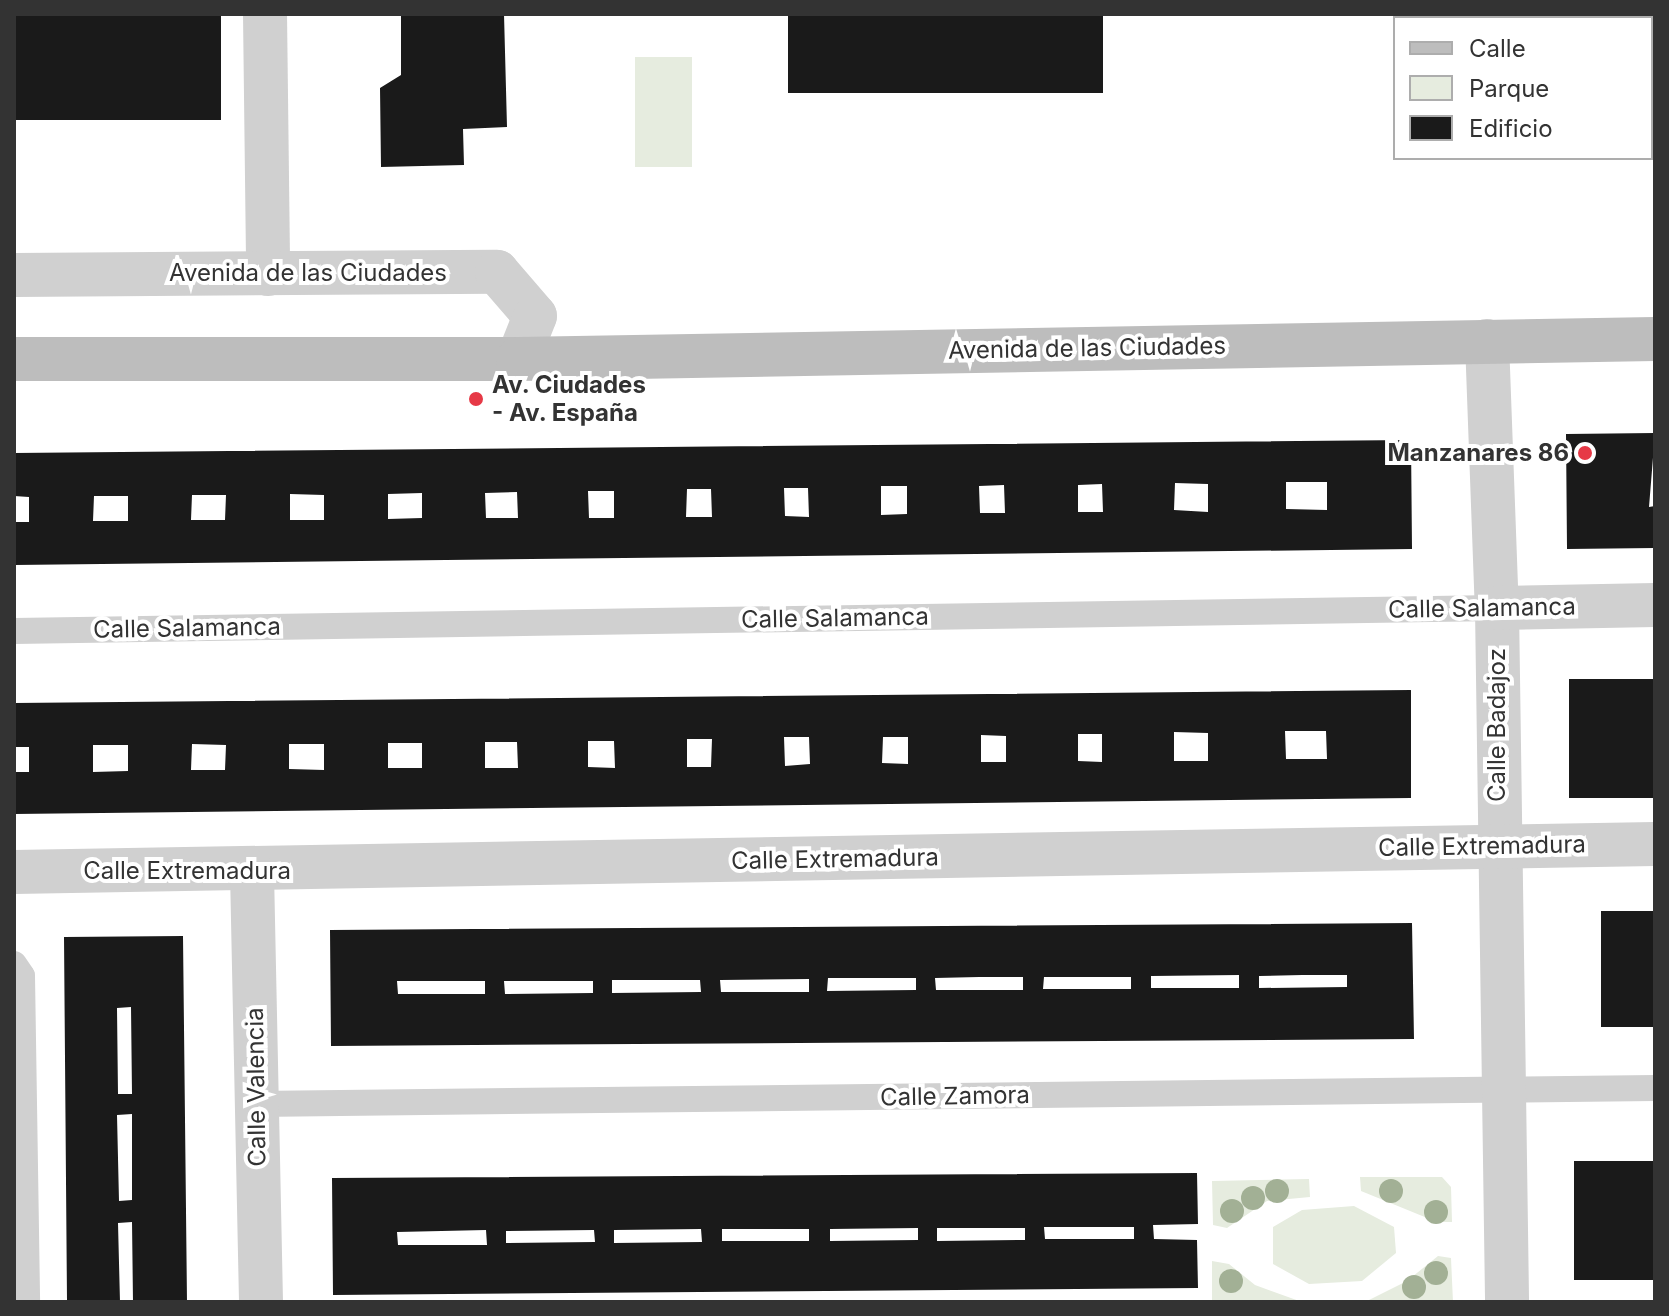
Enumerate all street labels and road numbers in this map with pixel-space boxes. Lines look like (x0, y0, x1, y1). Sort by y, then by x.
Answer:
street label: Avenida de las Ciudades (169, 259, 447, 287)
street label: Avenida de las Ciudades (948, 331, 1226, 365)
street label: Calle Salamanca (1388, 592, 1576, 624)
street label: Calle Salamanca (741, 602, 929, 634)
street label: Calle Salamanca (93, 612, 281, 644)
street label: Calle Badajoz (1483, 648, 1511, 802)
street label: Calle Extremadura (1378, 830, 1586, 862)
street label: Calle Extremadura (731, 843, 939, 875)
street label: Calle Extremadura (83, 857, 291, 885)
street label: Calle Valencia (240, 1007, 272, 1167)
street label: Calle Zamora (880, 1080, 1030, 1112)

